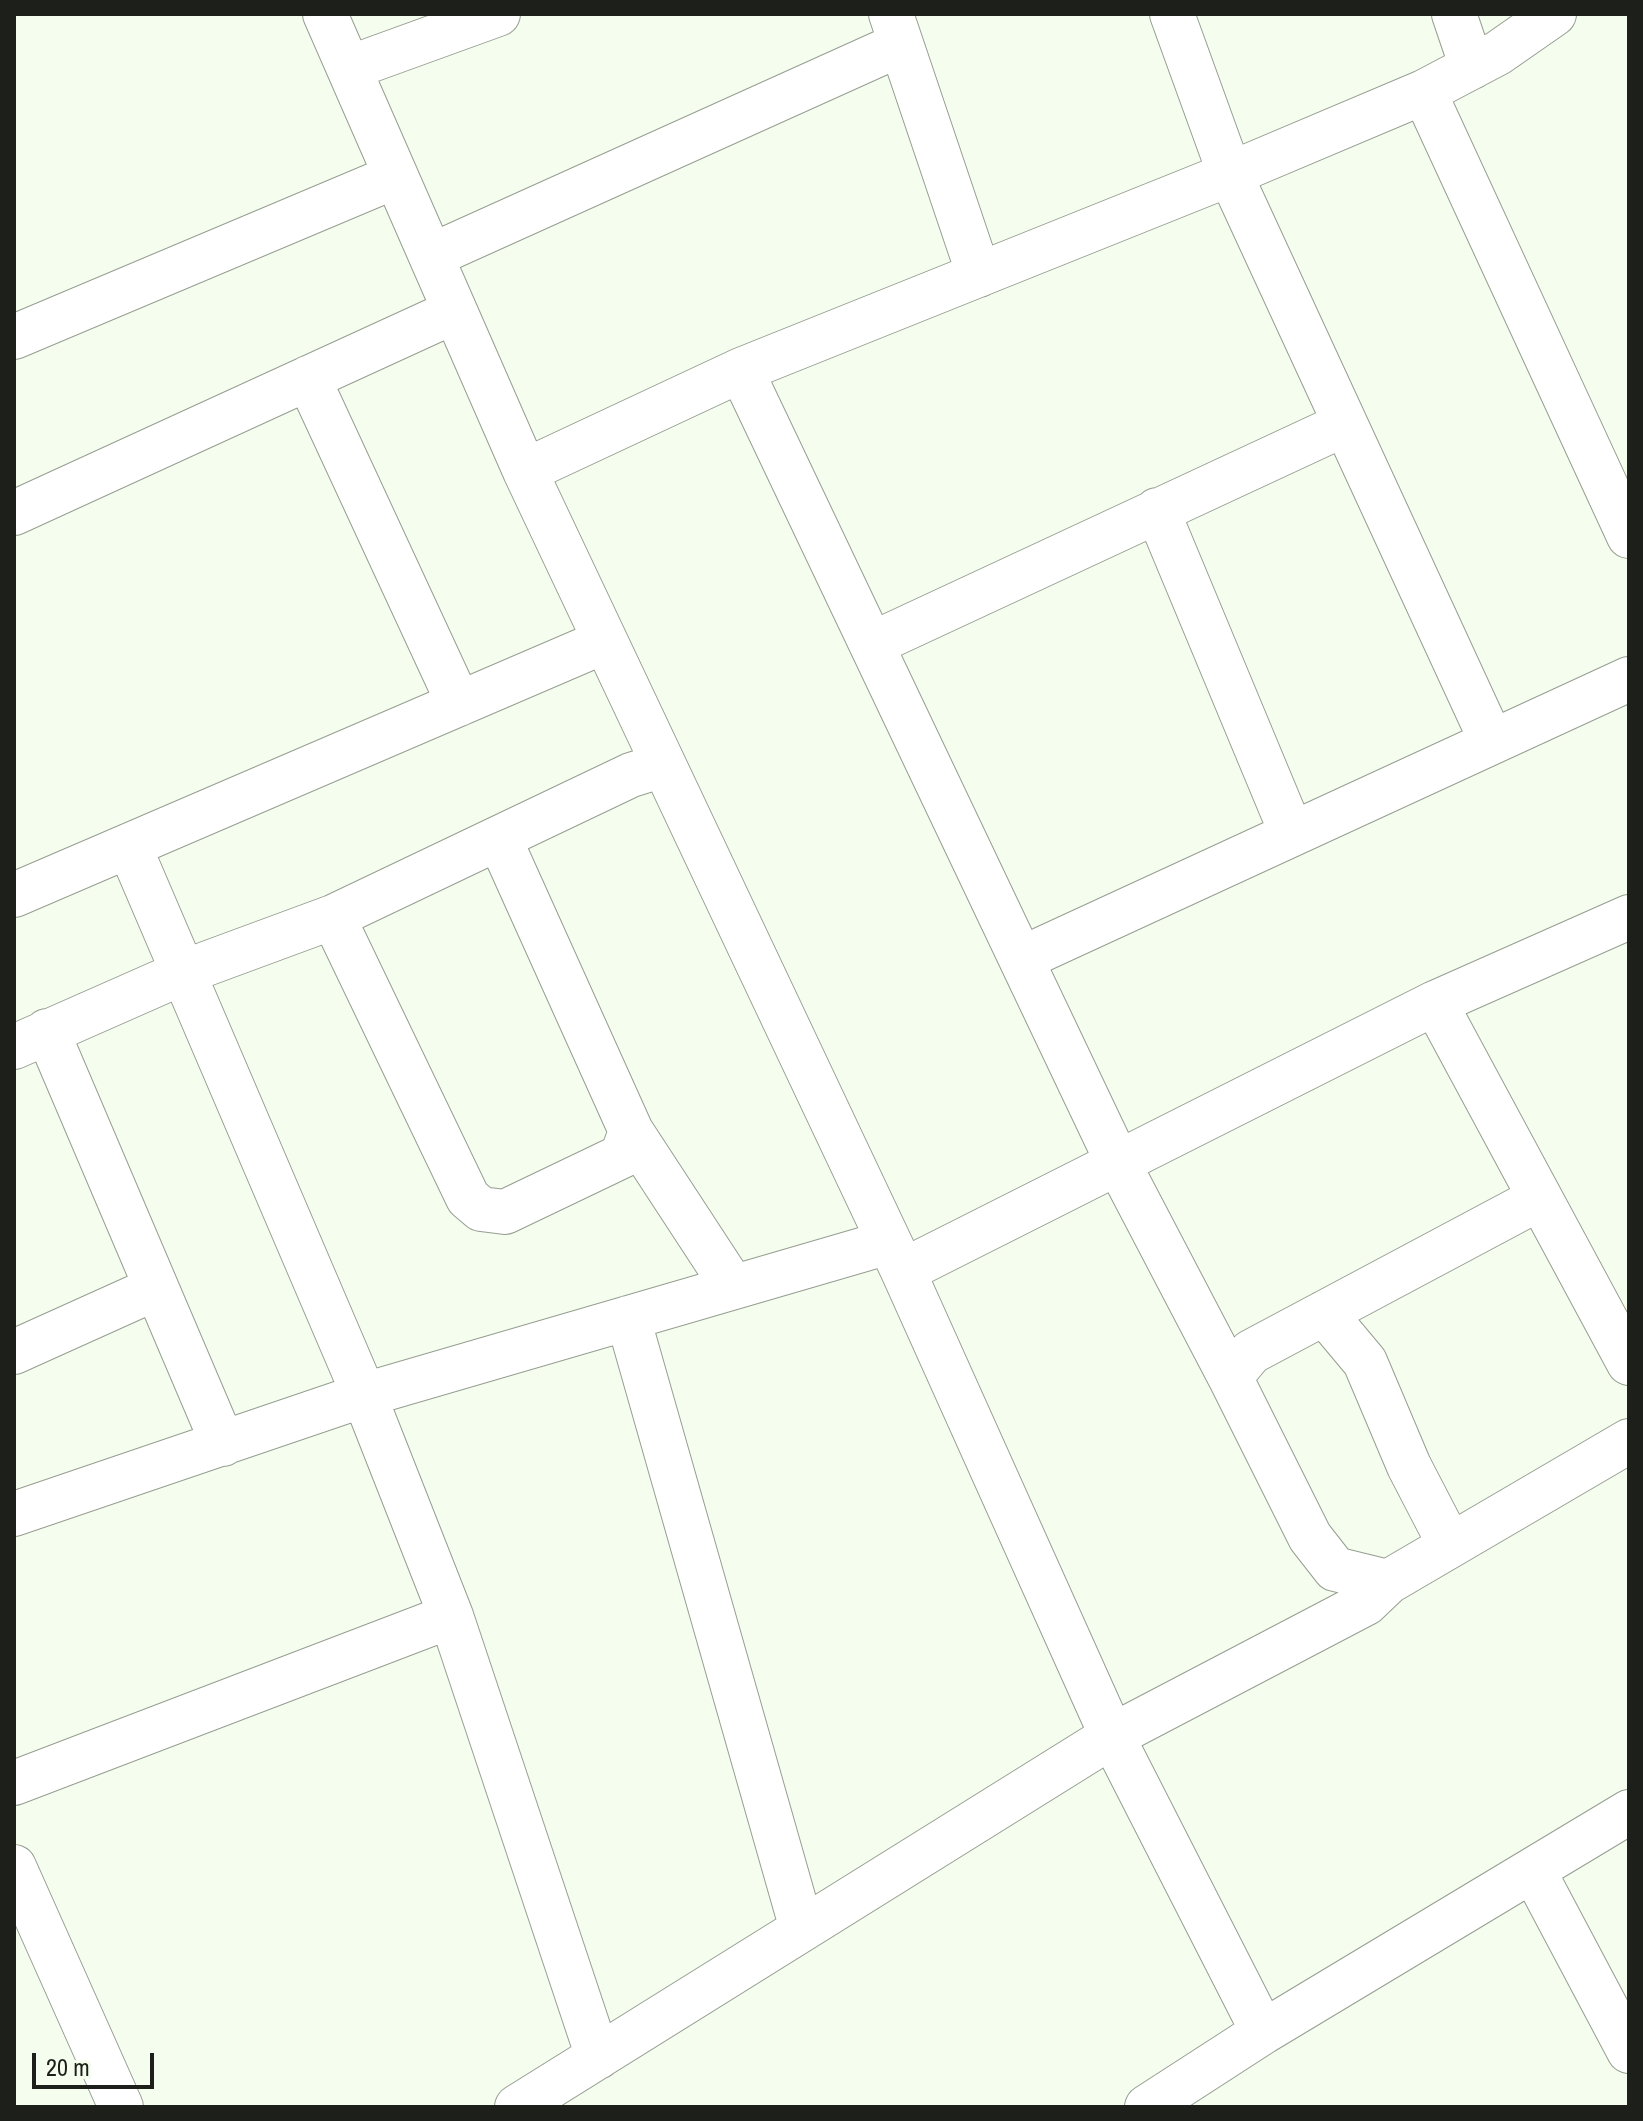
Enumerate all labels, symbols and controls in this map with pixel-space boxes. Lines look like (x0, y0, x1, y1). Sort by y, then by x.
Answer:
scale bar (36, 2037, 158, 2087)
text: 20 m (46, 2051, 90, 2083)

